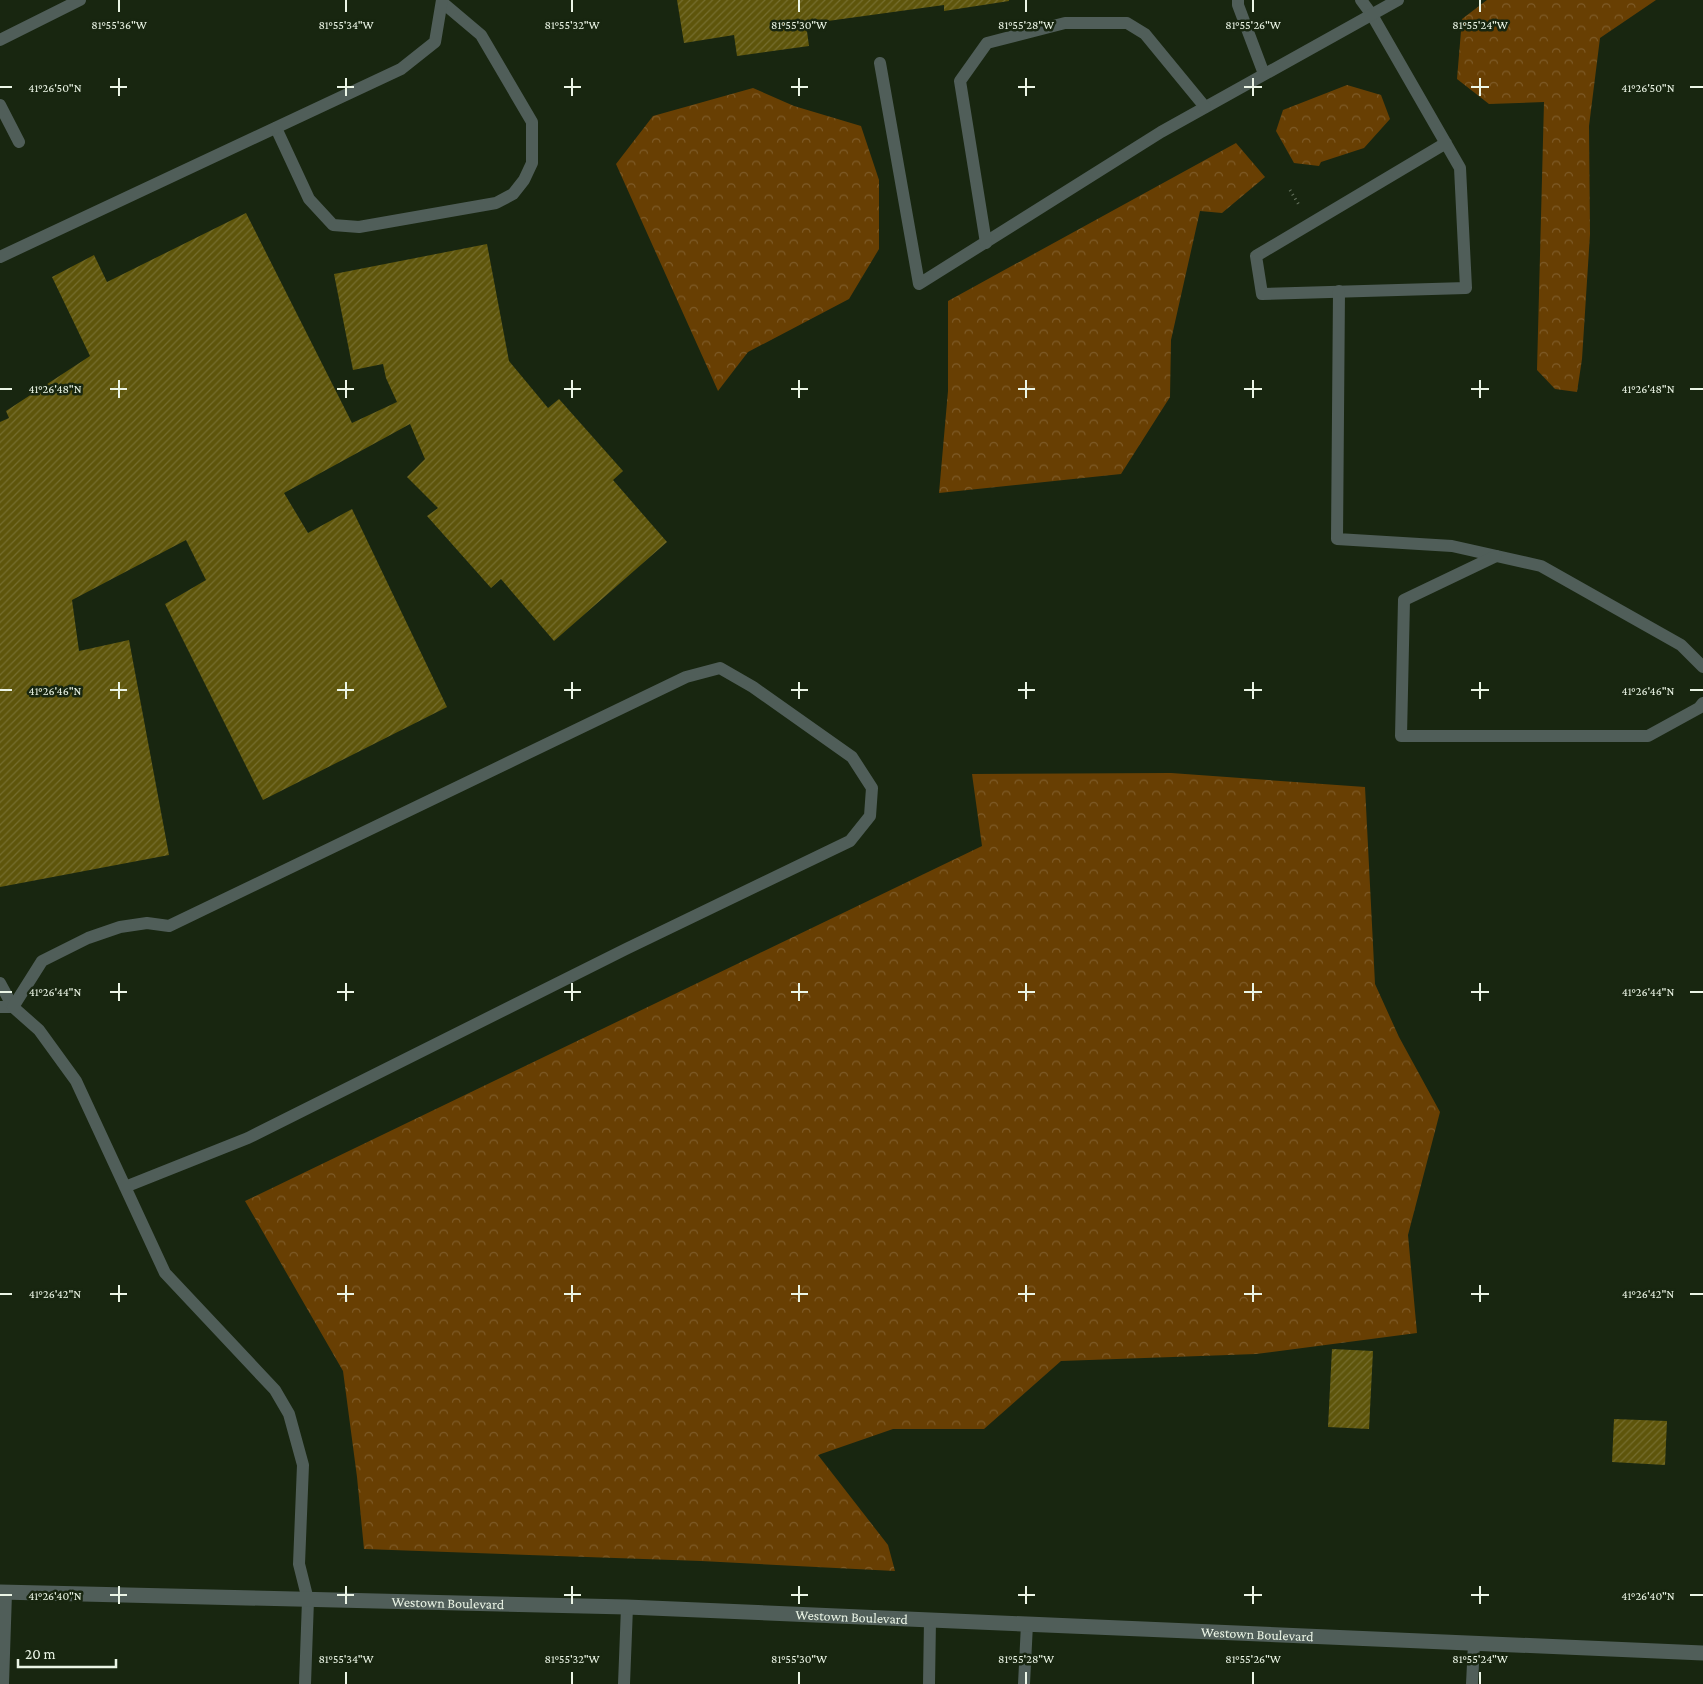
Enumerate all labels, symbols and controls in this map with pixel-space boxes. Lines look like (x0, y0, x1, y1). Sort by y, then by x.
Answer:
text: 81°55'36"W (91, 18, 147, 32)
text: 81°55'34"W (318, 18, 374, 32)
text: 81°55'32"W (545, 18, 599, 32)
text: 81°55'30"W (771, 18, 827, 32)
text: 81°55'28"W (998, 18, 1054, 32)
text: 81°55'26"W (1225, 18, 1281, 32)
text: 81°55'24"W (1452, 18, 1508, 32)
text: 41°26'50"N (28, 81, 82, 95)
text: 41°26'50"N (1621, 81, 1675, 95)
text: 41°26'48"N (28, 382, 82, 396)
text: 41°26'48"N (1621, 382, 1675, 396)
text: 41°26'46"N (29, 684, 82, 698)
text: 41°26'46"N (1622, 684, 1675, 698)
text: 41°26'44"N (29, 985, 81, 999)
text: 41°26'44"N (1622, 985, 1674, 999)
text: 41°26'42"N (29, 1287, 81, 1301)
text: 41°26'42"N (1622, 1287, 1674, 1301)
text: 41°26'40"N (28, 1589, 82, 1603)
text: 41°26'40"N (1621, 1589, 1675, 1603)
street label: Westown Boulevard (391, 1593, 505, 1612)
street label: Westown Boulevard (795, 1606, 909, 1627)
street label: Westown Boulevard (1201, 1624, 1314, 1644)
scale bar (18, 1636, 115, 1668)
text: 20 m (25, 1646, 56, 1662)
text: 81°55'34"W (318, 1652, 374, 1666)
text: 81°55'32"W (545, 1652, 599, 1666)
text: 81°55'30"W (771, 1652, 827, 1666)
text: 81°55'28"W (998, 1652, 1054, 1666)
text: 81°55'26"W (1225, 1652, 1281, 1666)
text: 81°55'24"W (1452, 1652, 1508, 1666)

